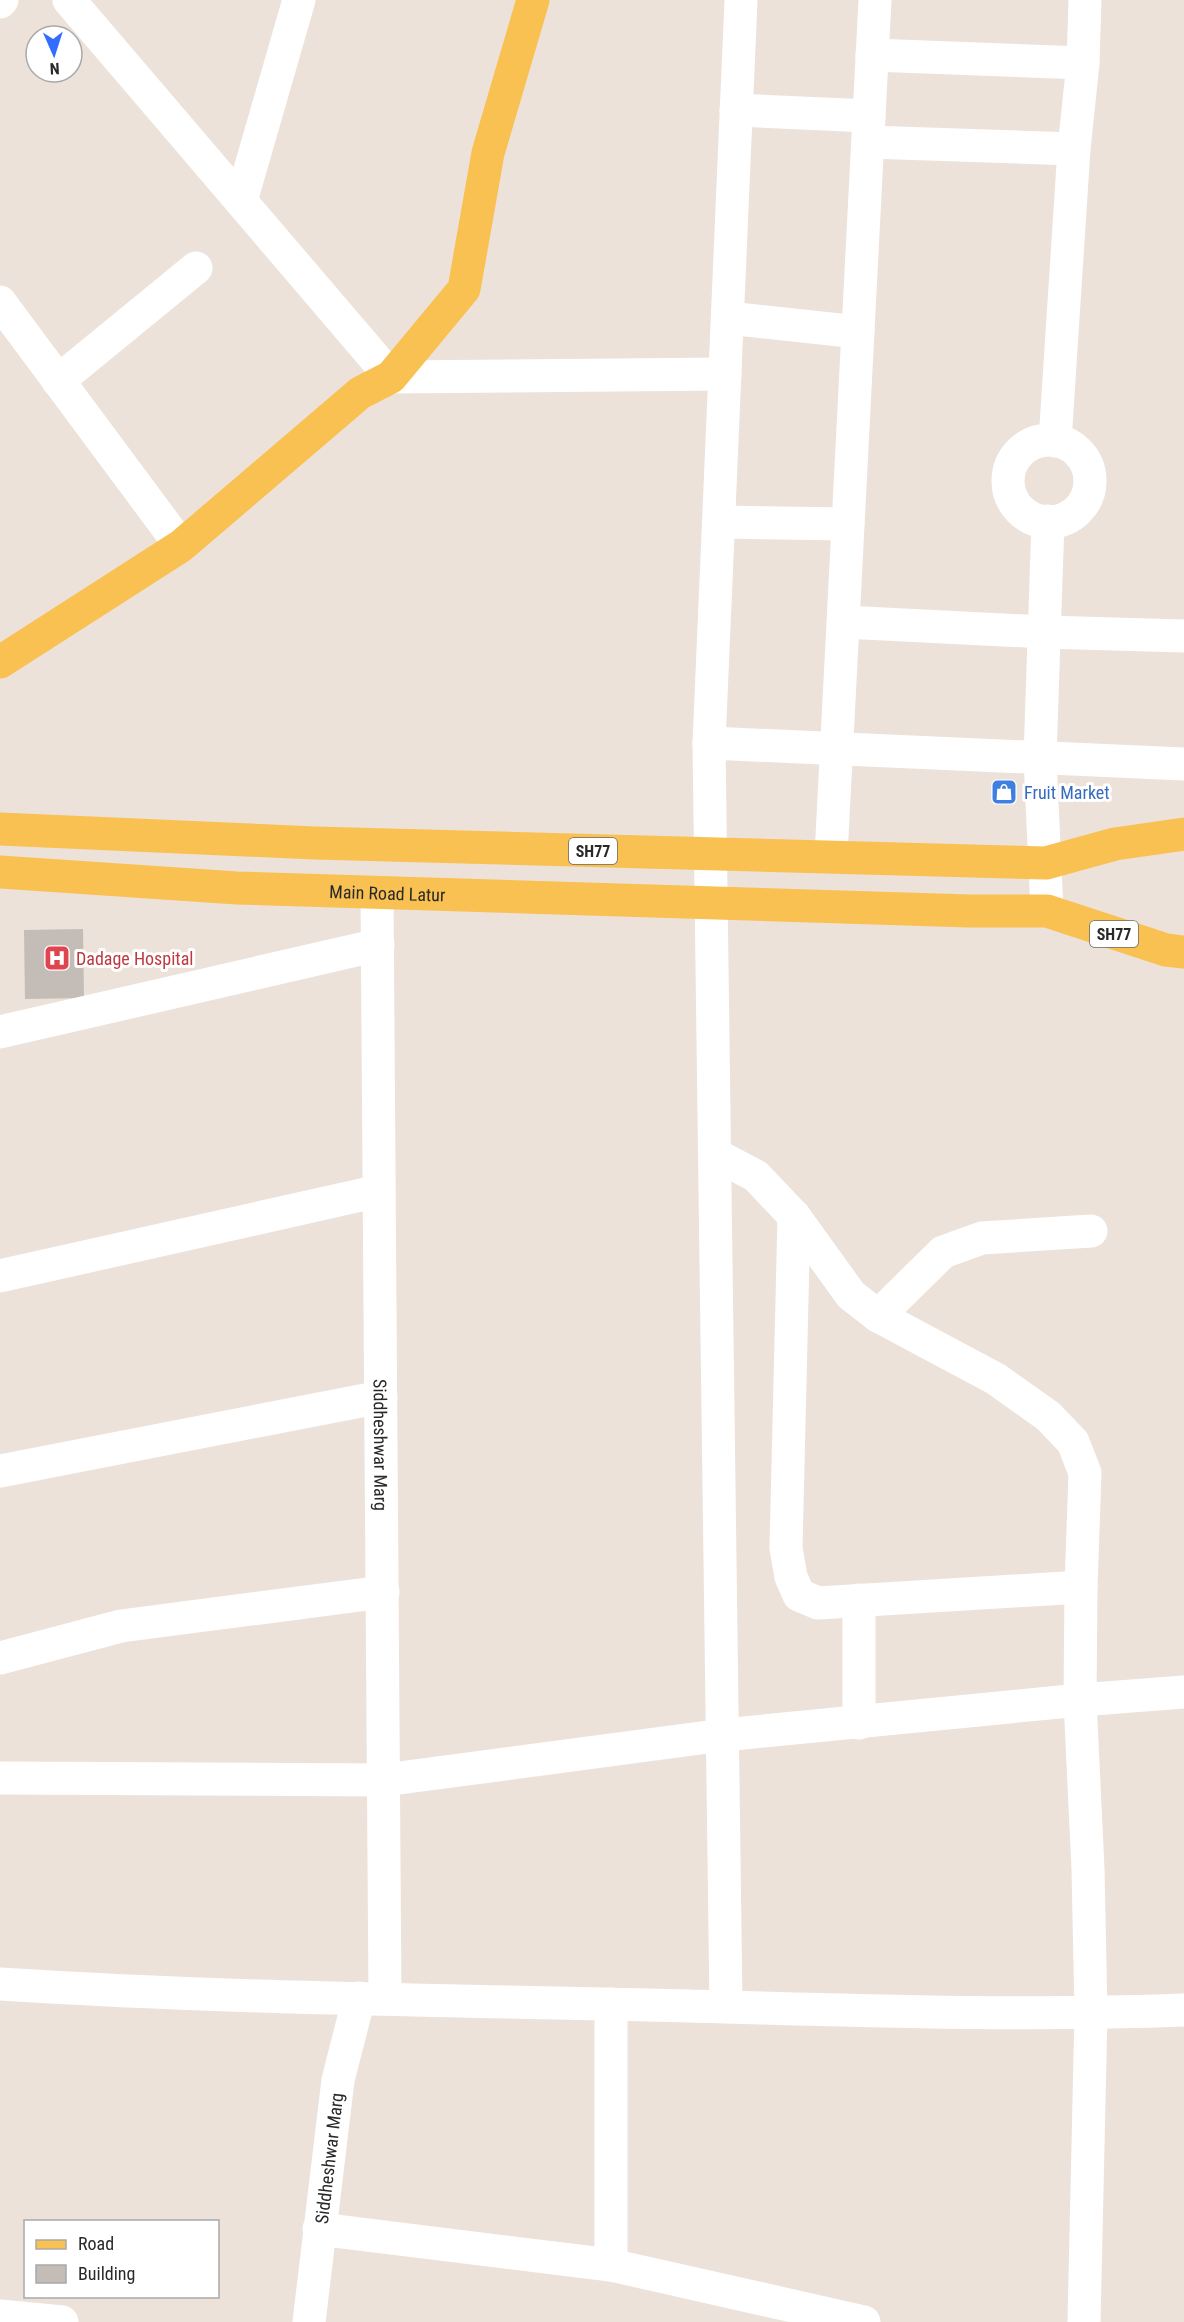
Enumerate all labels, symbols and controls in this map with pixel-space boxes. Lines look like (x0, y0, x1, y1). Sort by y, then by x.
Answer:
north arrow (24, 24, 84, 84)
text: N (49, 59, 60, 78)
shop icon: Fruit Market (989, 777, 1019, 807)
place label: Fruit Market (1024, 782, 1110, 803)
road number: SH77 (569, 838, 617, 864)
street label: Main Road Latur (329, 880, 446, 905)
road number: SH77 (1090, 921, 1138, 947)
hospital icon: Dadage Hospital (42, 943, 72, 973)
place label: Dadage Hospital (76, 948, 193, 969)
street label: Siddheshwar Marg (370, 1379, 392, 1511)
street label: Siddheshwar Marg (310, 2091, 347, 2225)
legend (24, 2220, 219, 2298)
text: Road (78, 2233, 114, 2254)
text: Building (78, 2263, 135, 2284)

